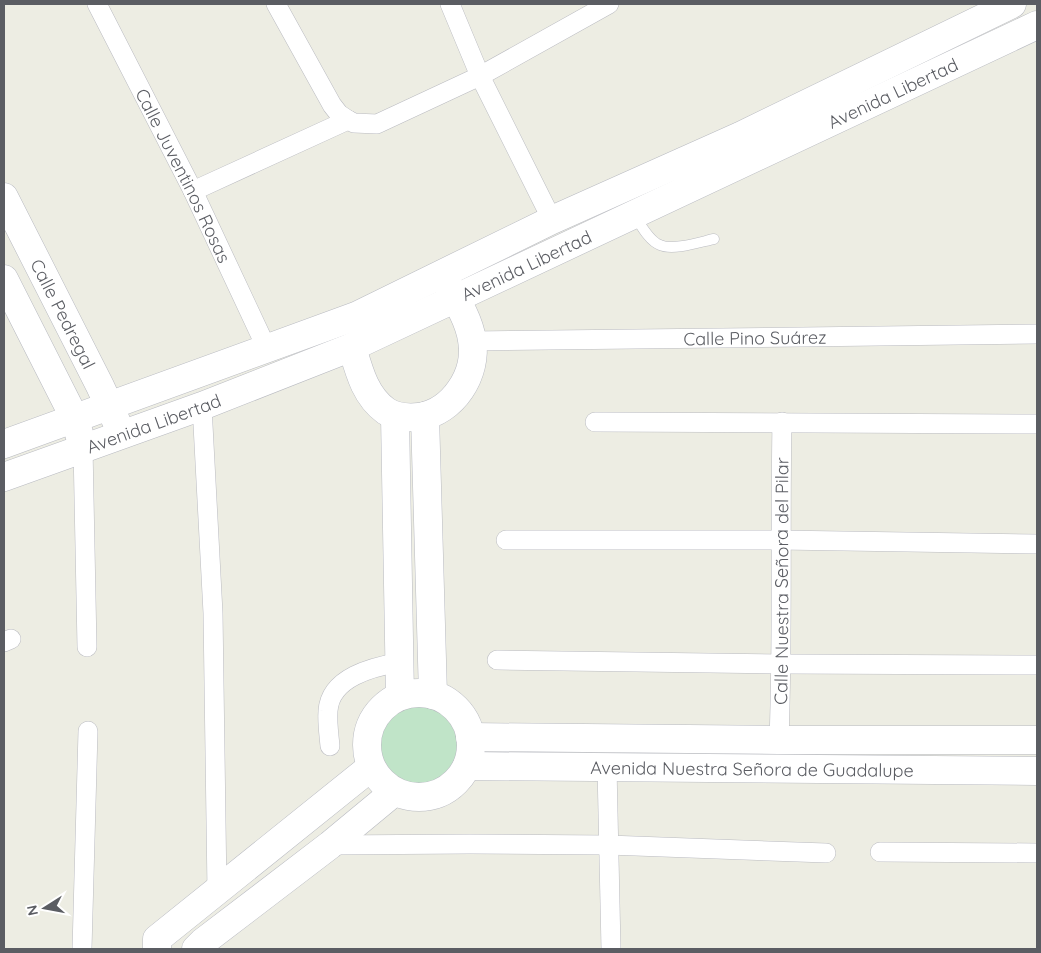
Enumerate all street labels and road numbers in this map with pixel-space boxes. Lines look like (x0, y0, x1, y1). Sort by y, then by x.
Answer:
street label: Avenida Libertad (824, 52, 962, 133)
street label: Calle Juventinos Rosas (131, 84, 236, 266)
street label: Avenida Libertad (457, 225, 595, 306)
street label: Calle Pedregal (26, 255, 101, 373)
street label: Calle Pino Suárez (683, 325, 827, 350)
street label: Avenida Libertad (83, 388, 224, 458)
street label: Calle Nuestra Señora del Pilar (769, 457, 793, 705)
street label: Avenida Nuestra Señora de Guadalupe (590, 756, 914, 781)

